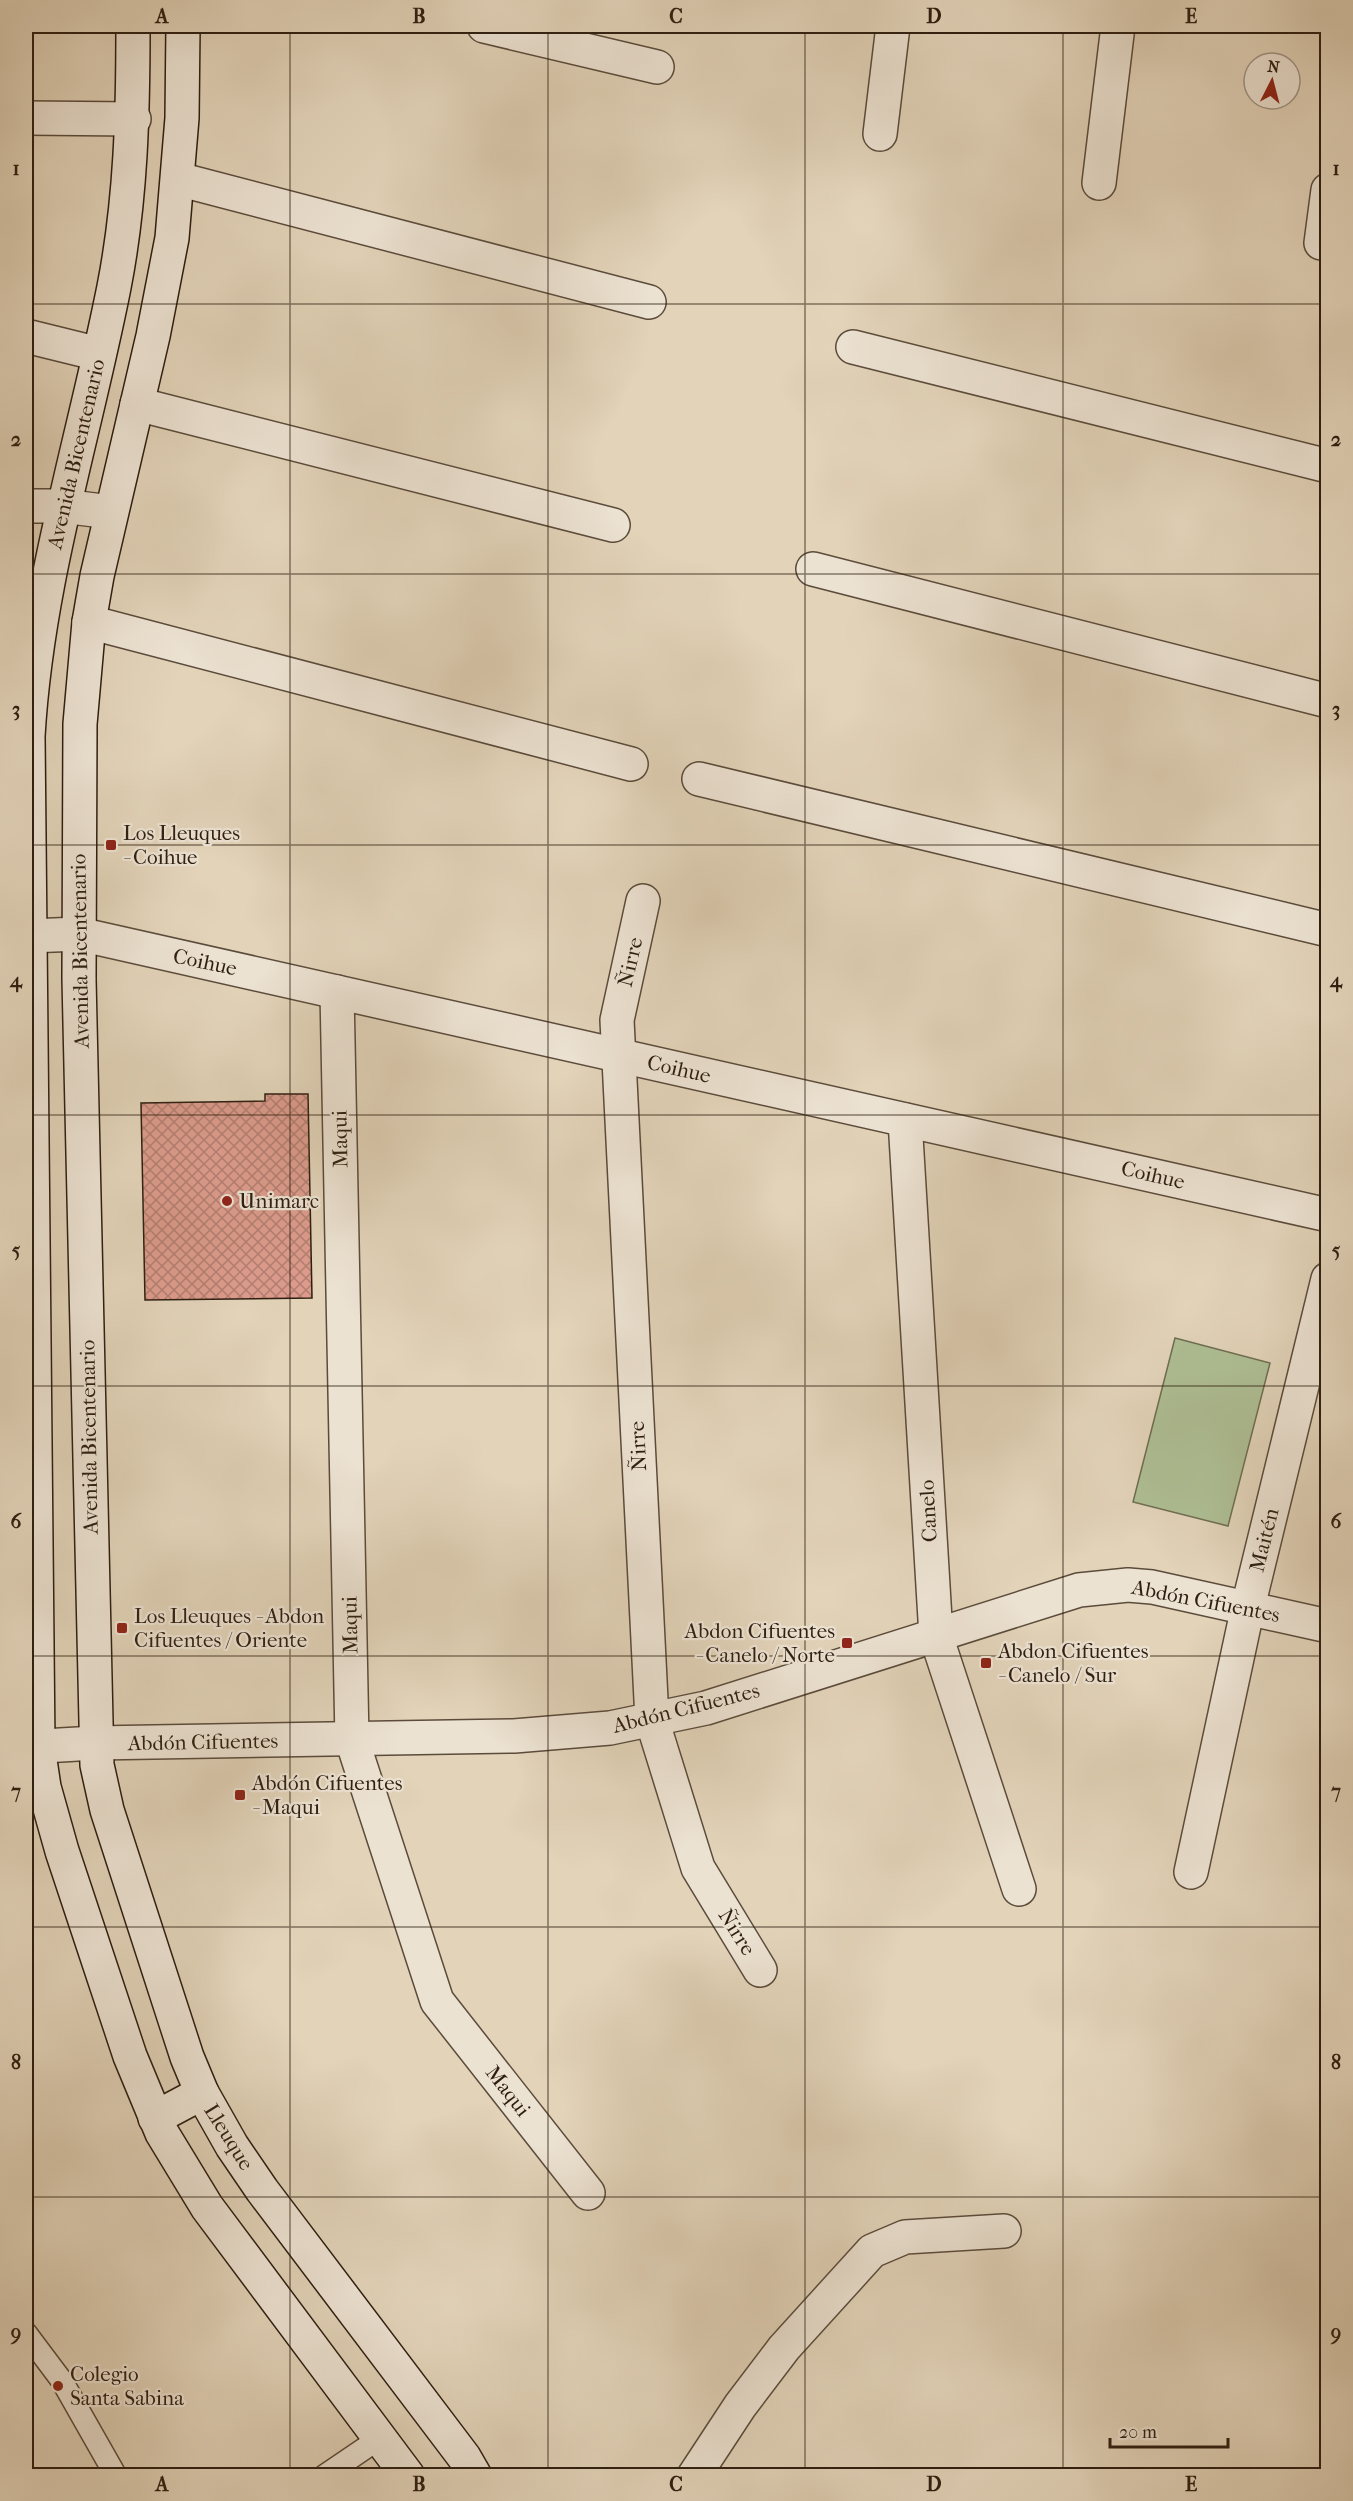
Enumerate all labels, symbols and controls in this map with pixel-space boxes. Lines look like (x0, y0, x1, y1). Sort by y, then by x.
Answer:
text: A (154, 5, 170, 28)
text: B (412, 5, 426, 28)
text: C (669, 5, 683, 28)
text: D (926, 5, 942, 28)
text: E (1185, 5, 1197, 28)
north arrow (1242, 51, 1302, 111)
text: N (1266, 56, 1281, 77)
text: 1 (12, 157, 20, 180)
text: 1 (1332, 157, 1340, 180)
street label: Avenida Bicentenario (42, 357, 110, 552)
text: 2 (11, 428, 21, 451)
text: 2 (1331, 428, 1341, 451)
text: 3 (12, 698, 20, 721)
text: 3 (1332, 698, 1340, 721)
place label: Los Lleuques - Coihue (123, 821, 240, 869)
marker: Los Lleuques - Coihue (104, 838, 118, 852)
street label: Avenida Bicentenario (66, 854, 94, 1049)
street label: Ñirre (613, 935, 647, 989)
street label: Coihue (171, 944, 239, 980)
text: 4 (9, 969, 23, 993)
text: 4 (1329, 969, 1343, 993)
street label: Coihue (645, 1050, 713, 1088)
street label: Maqui (327, 1110, 353, 1168)
street label: Coihue (1119, 1156, 1187, 1194)
place label: Unimarc (239, 1189, 319, 1213)
marker: Unimarc (220, 1194, 234, 1208)
text: 5 (12, 1239, 21, 1262)
text: 5 (1332, 1239, 1341, 1262)
street label: Avenida Bicentenario (75, 1340, 103, 1535)
street label: Ñirre (625, 1420, 651, 1472)
street label: Canelo (914, 1479, 942, 1543)
street label: Maitén (1244, 1506, 1284, 1574)
text: 6 (11, 1510, 23, 1533)
text: 6 (1331, 1510, 1343, 1533)
street label: Abdón Cifuentes (1129, 1575, 1282, 1627)
street label: Maqui (337, 1596, 363, 1654)
place label: Los Lleuques - Abdon Cifuentes / Oriente (134, 1604, 324, 1652)
place label: Abdon Cifuentes - Canelo / Norte (684, 1619, 835, 1667)
marker: Los Lleuques - Abdon Cifuentes / Oriente (115, 1621, 129, 1635)
marker: Abdon Cifuentes - Canelo / Norte (840, 1636, 854, 1650)
place label: Abdon Cifuentes - Canelo / Sur (997, 1639, 1149, 1687)
marker: Abdon Cifuentes - Canelo / Sur (979, 1656, 993, 1670)
street label: Abdón Cifuentes (609, 1678, 762, 1738)
street label: Abdón Cifuentes (127, 1729, 279, 1755)
place label: Abdón Cifuentes - Maqui (251, 1771, 403, 1819)
text: 7 (10, 1780, 21, 1803)
text: 7 (1330, 1780, 1341, 1803)
marker: Abdón Cifuentes - Maqui (233, 1788, 247, 1802)
street label: Ñirre (714, 1904, 760, 1960)
text: 8 (11, 2051, 21, 2074)
text: 8 (1331, 2051, 1341, 2074)
street label: Maqui (481, 2061, 535, 2121)
street label: Lleuque (199, 2099, 259, 2175)
text: 9 (10, 2322, 21, 2345)
text: 9 (1330, 2322, 1341, 2345)
place label: Colegio Santa Sabina (70, 2362, 184, 2410)
marker: Colegio Santa Sabina (51, 2379, 65, 2393)
scale bar (1110, 2411, 1228, 2449)
text: 20 m (1119, 2422, 1157, 2443)
text: A (154, 2473, 170, 2496)
text: B (412, 2473, 426, 2496)
text: C (669, 2473, 683, 2496)
text: D (926, 2473, 942, 2496)
text: E (1185, 2473, 1197, 2496)

